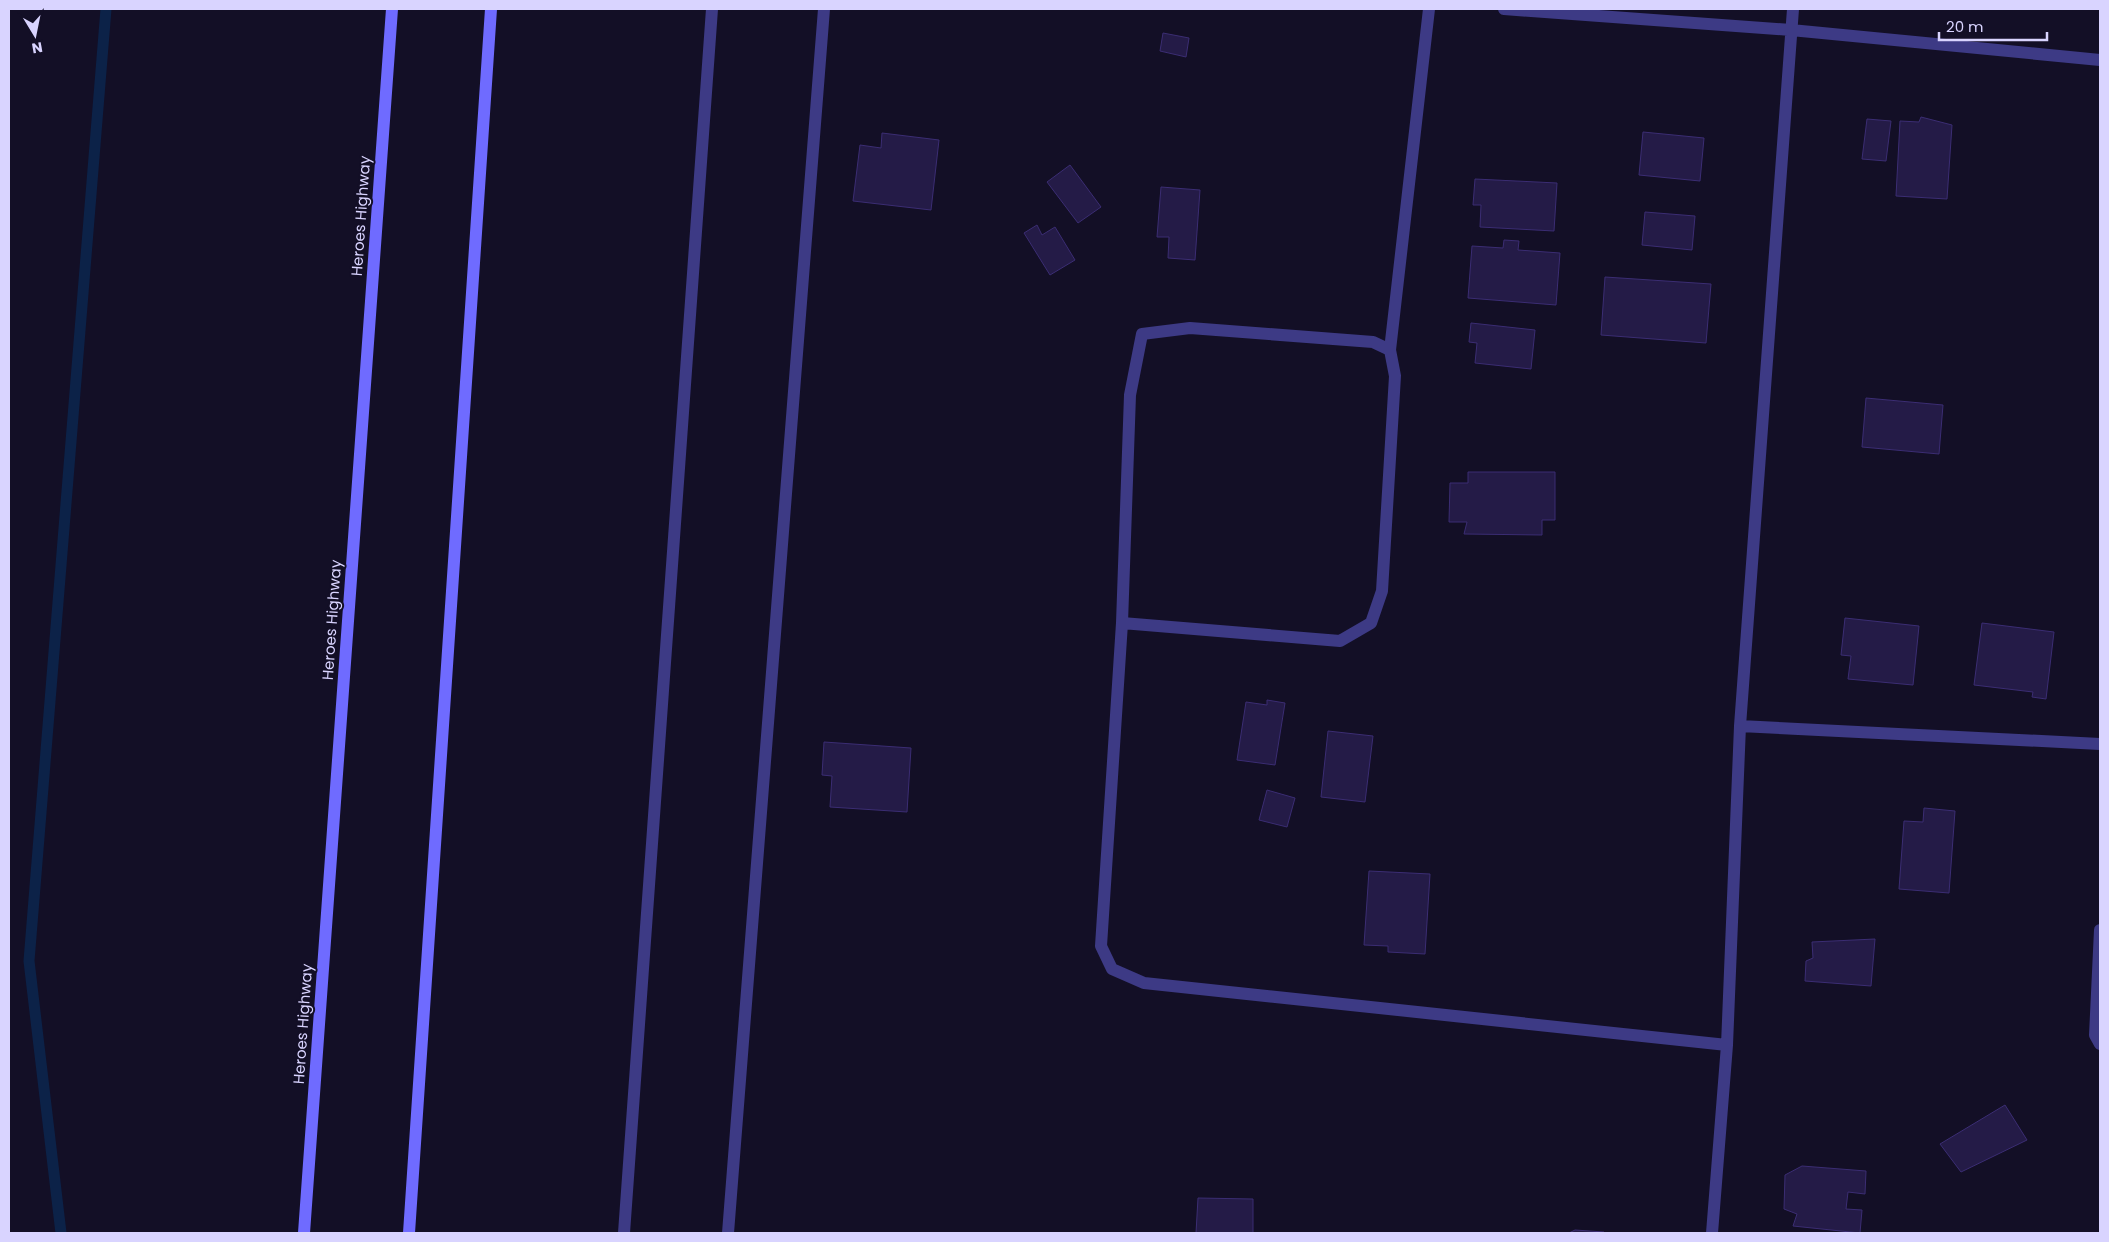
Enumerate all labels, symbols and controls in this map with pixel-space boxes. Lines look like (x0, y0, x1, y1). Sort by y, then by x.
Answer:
north arrow (10, 10, 60, 60)
scale bar (1939, 10, 2046, 42)
text: 20 m (1946, 16, 1984, 37)
text: N (30, 37, 44, 59)
street label: Heroes Highway (346, 154, 375, 277)
street label: Heroes Highway (317, 558, 346, 681)
street label: Heroes Highway (288, 962, 317, 1085)

